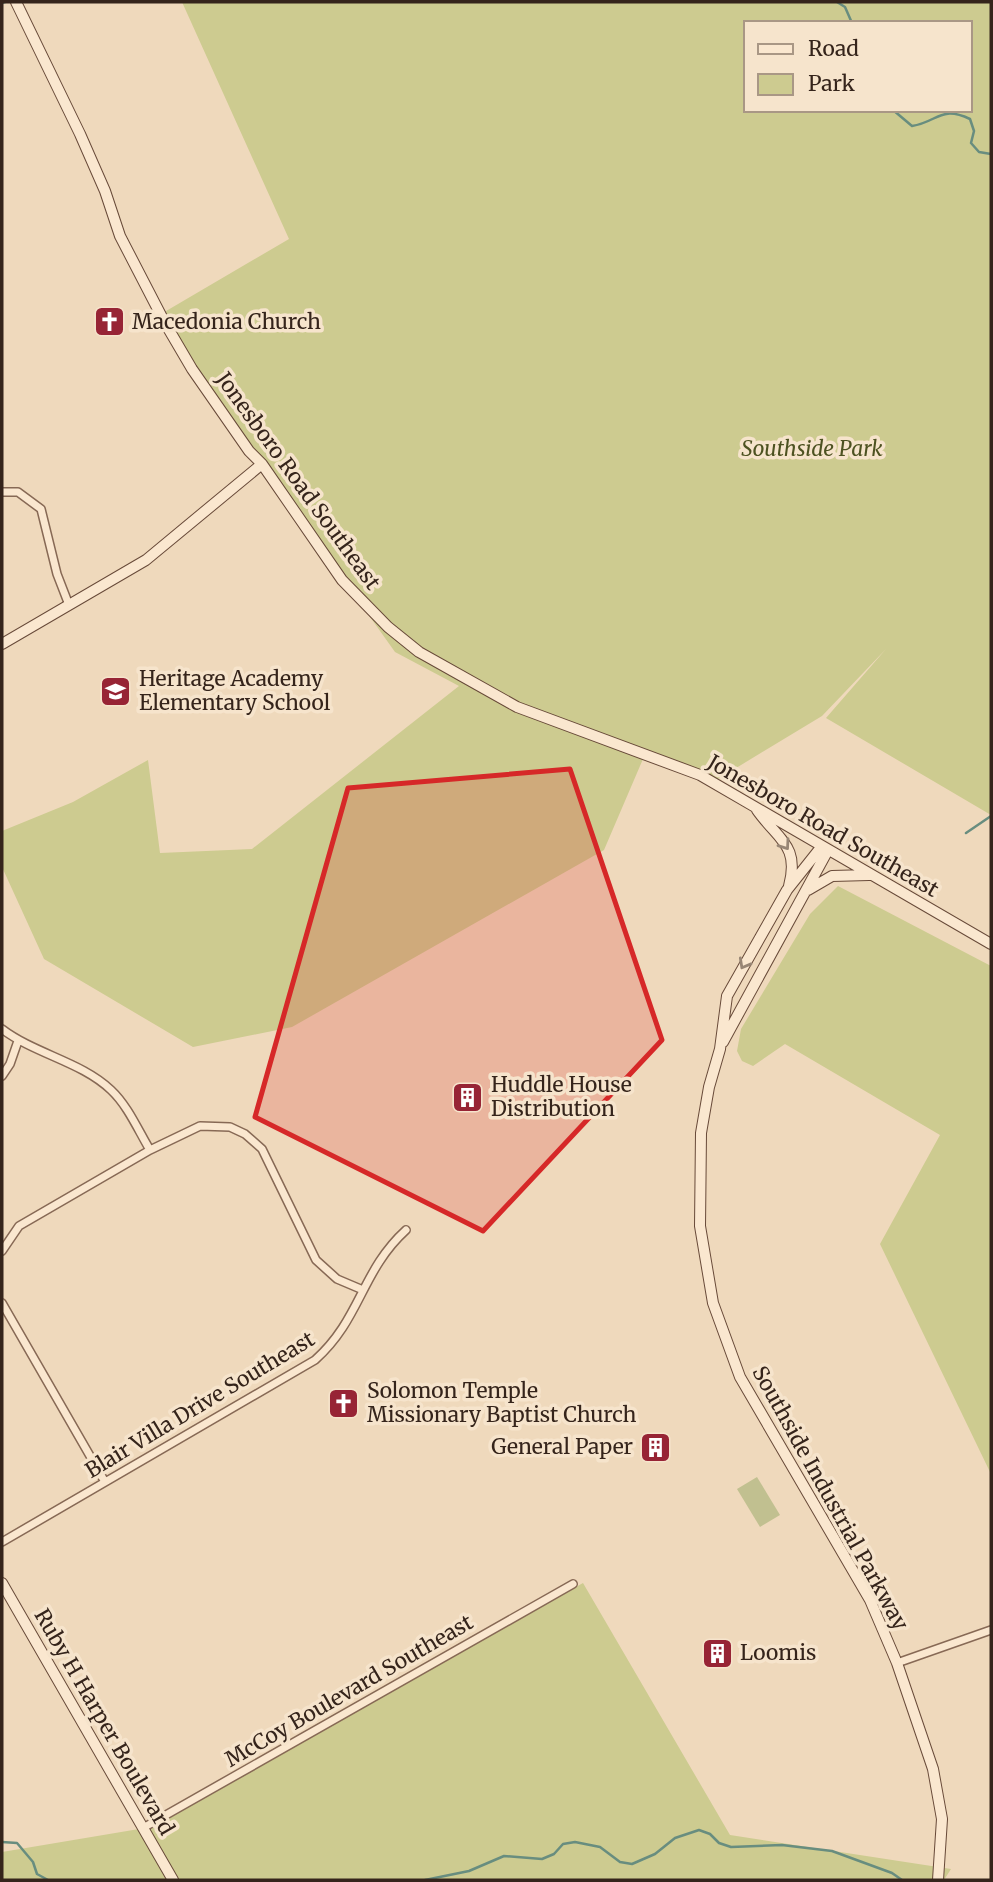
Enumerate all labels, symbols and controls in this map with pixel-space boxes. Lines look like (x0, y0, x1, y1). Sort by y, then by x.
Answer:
legend (744, 21, 972, 112)
text: Road (808, 35, 859, 62)
text: Park (808, 70, 855, 97)
church icon: Macedonia Church (92, 305, 126, 339)
place label: Macedonia Church (132, 308, 321, 335)
street label: Jonesboro Road Southeast (210, 366, 386, 595)
park label: Southside Park (741, 435, 883, 462)
place label: Heritage Academy Elementary School (139, 665, 331, 716)
school or university icon: Heritage Academy Elementary School (99, 674, 133, 708)
street label: Jonesboro Road Southeast (702, 748, 944, 903)
one-way arrow (777, 837, 789, 850)
one-way arrow (739, 956, 752, 969)
place label: Huddle House Distribution (491, 1071, 632, 1122)
building icon: Huddle House Distribution (451, 1080, 485, 1114)
street label: Blair Villa Drive Southeast (80, 1325, 319, 1484)
street label: Southside Industrial Parkway (746, 1361, 915, 1635)
place label: Solomon Temple Missionary Baptist Church (367, 1377, 636, 1428)
church icon: Solomon Temple Missionary Baptist Church (327, 1386, 361, 1420)
building icon: General Paper (639, 1430, 673, 1464)
place label: General Paper (491, 1433, 633, 1460)
street label: Ruby H Harper Boulevard (28, 1604, 181, 1840)
street label: McCoy Boulevard Southeast (220, 1608, 477, 1773)
building icon: Loomis (700, 1636, 734, 1670)
place label: Loomis (740, 1639, 816, 1666)

